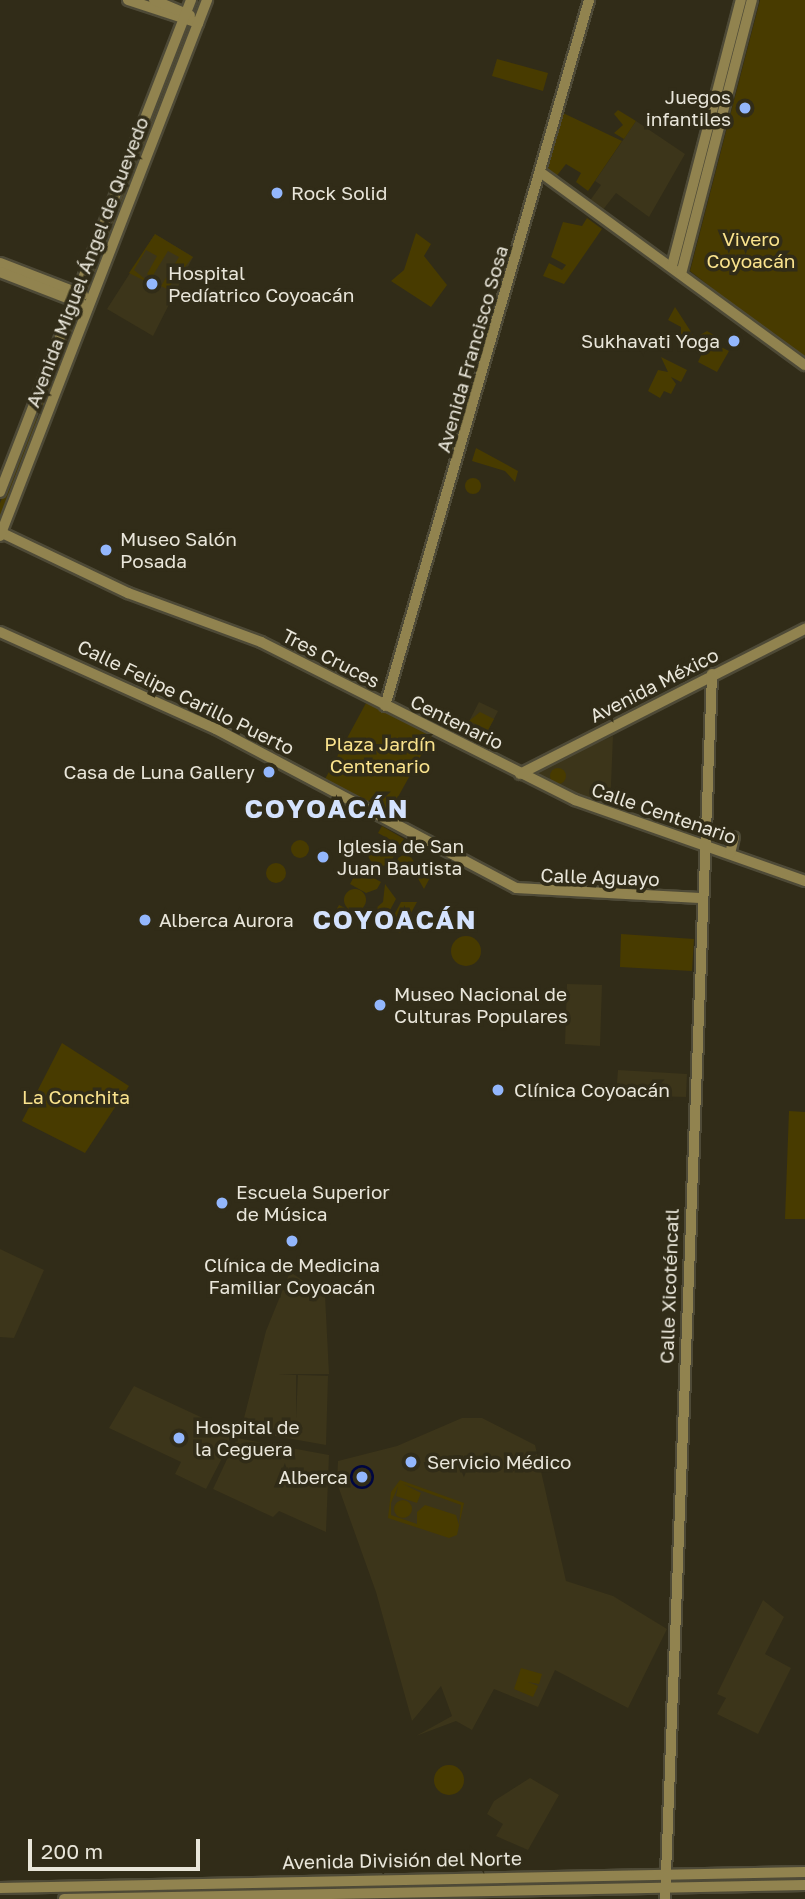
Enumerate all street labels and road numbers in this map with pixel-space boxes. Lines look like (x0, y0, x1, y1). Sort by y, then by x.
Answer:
street label: Avenida Miguel Ángel de Quevedo (21, 114, 153, 410)
street label: Avenida Francisco Sosa (432, 243, 512, 455)
street label: Tres Cruces (278, 624, 384, 692)
street label: Calle Felipe Carillo Puerto (74, 635, 298, 759)
street label: Avenida México (586, 643, 722, 727)
street label: Centenario (407, 690, 507, 754)
street label: Calle Centenario (589, 778, 739, 848)
street label: Calle Aguayo (540, 864, 660, 890)
street label: Calle Xicoténcatl (655, 1208, 683, 1364)
street label: Avenida División del Norte (282, 1847, 522, 1873)

